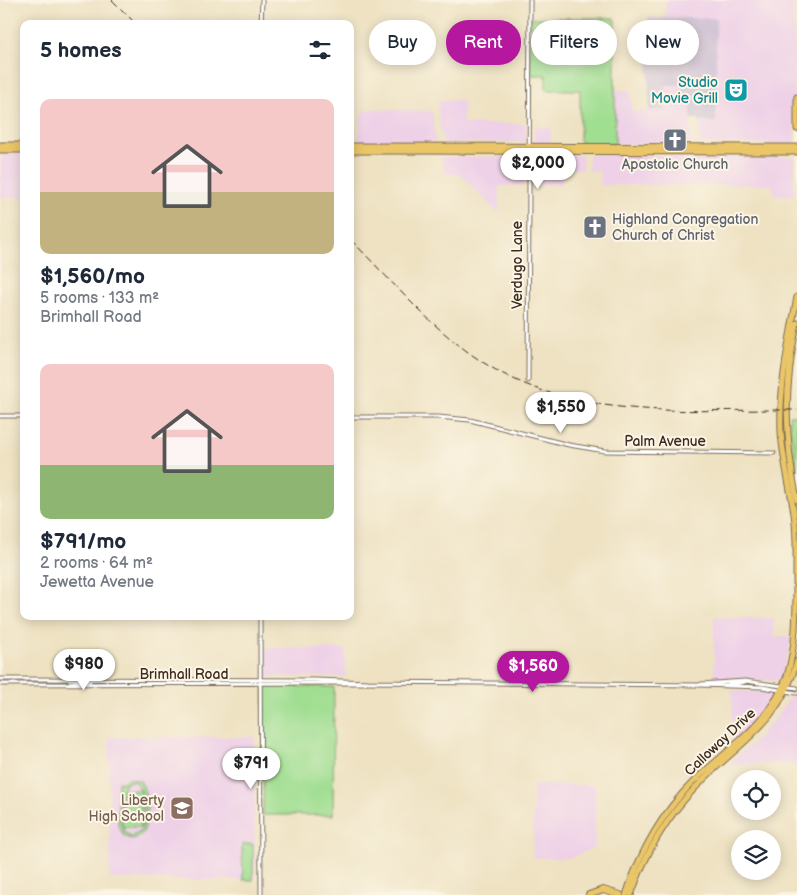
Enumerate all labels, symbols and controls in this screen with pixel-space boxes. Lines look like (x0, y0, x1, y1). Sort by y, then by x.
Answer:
chip: Buy (369, 20, 436, 65)
chip: Rent (446, 20, 521, 65)
chip: Filters (531, 20, 617, 65)
chip: New (627, 20, 699, 65)
icon: filters (306, 36, 334, 64)
text: 5 homes (40, 38, 122, 63)
place label: Studio Movie Grill (651, 74, 718, 107)
theatre icon: Studio Movie Grill (723, 77, 749, 103)
church icon: Apostolic Church (662, 127, 688, 153)
icon: home (142, 131, 232, 221)
pin: $2,000 (497, 148, 579, 190)
text: $2,000 (511, 154, 565, 173)
place label: Apostolic Church (622, 156, 728, 173)
place label: Highland Congregation Church of Christ (612, 211, 758, 244)
church icon: Highland Congregation Church of Christ (582, 214, 608, 240)
street label: Verdugo Lane (509, 221, 526, 309)
text: $1,560/mo (40, 264, 145, 289)
text: 5 rooms · 133 m² (40, 289, 159, 308)
text: Brimhall Road (40, 308, 142, 327)
pin: $1,550 (520, 392, 602, 434)
icon: home (142, 396, 232, 486)
text: $1,550 (536, 398, 586, 417)
street label: Palm Avenue (624, 433, 706, 450)
text: $791/mo (40, 529, 126, 554)
text: 2 rooms · 64 m² (40, 554, 153, 573)
text: Jewetta Avenue (40, 573, 154, 592)
pin: $980 (54, 648, 114, 691)
pin: $1,560 (492, 650, 574, 693)
text: $980 (64, 655, 104, 674)
text: $1,560 (508, 657, 558, 676)
street label: Brimhall Road (139, 666, 229, 683)
street label: Calloway Drive (681, 705, 759, 779)
pin: $791 (221, 748, 281, 790)
text: $791 (233, 754, 269, 773)
map controls (731, 770, 781, 880)
button: locate (731, 770, 781, 820)
place label: Liberty High School (88, 792, 165, 825)
school or university icon: Liberty High School (169, 795, 195, 821)
button: layers (731, 830, 781, 880)

